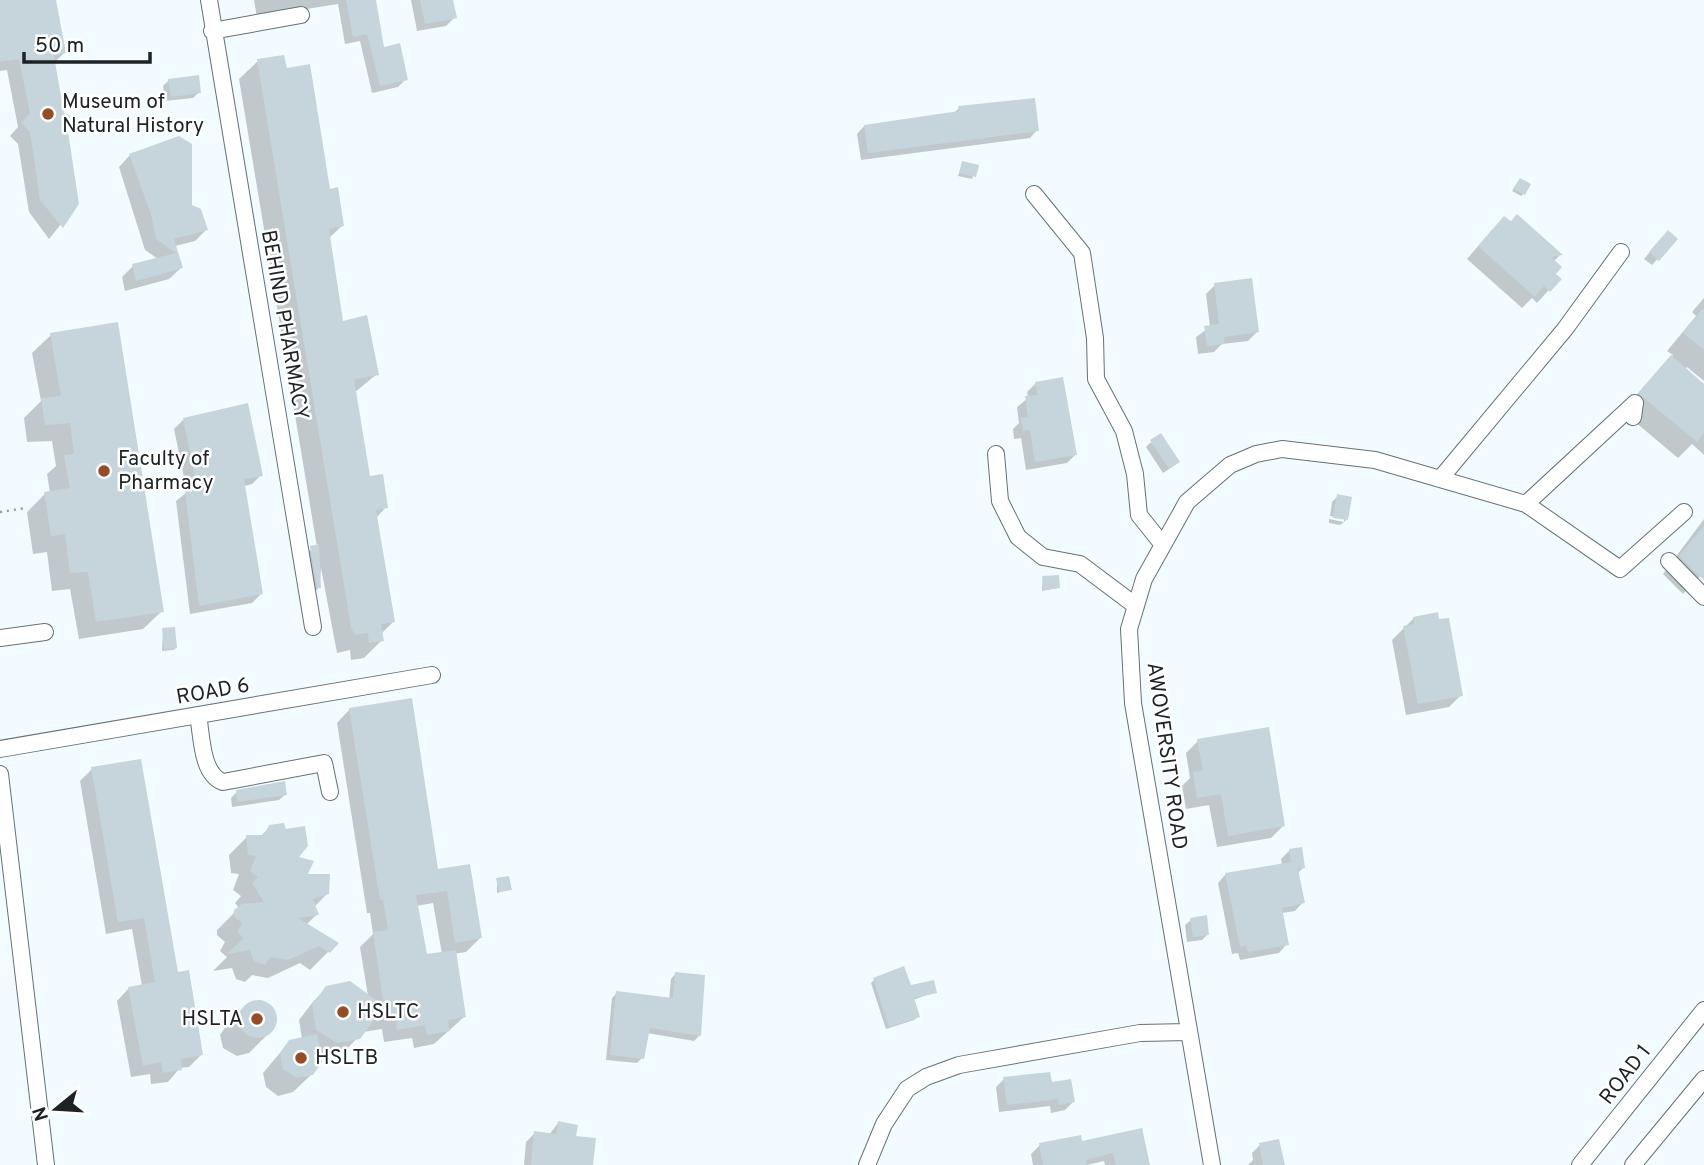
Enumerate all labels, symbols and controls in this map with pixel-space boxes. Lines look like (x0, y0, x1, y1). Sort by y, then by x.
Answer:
scale bar (24, 21, 150, 65)
text: 50 m (35, 33, 84, 60)
place label: Museum of Natural History (62, 89, 204, 140)
marker: Museum of Natural History (40, 106, 56, 122)
street label: BEHIND PHARMACY (254, 228, 314, 422)
place label: Faculty of Pharmacy (118, 446, 214, 497)
marker: Faculty of Pharmacy (96, 463, 112, 479)
street label: AWOVERSITY ROAD (1139, 661, 1193, 851)
street label: ROAD 6 (174, 672, 252, 712)
place label: HSLTC (357, 999, 419, 1026)
marker: HSLTC (335, 1004, 351, 1020)
place label: HSLTA (182, 1006, 243, 1033)
marker: HSLTA (249, 1011, 265, 1027)
street label: ROAD 1 (1594, 1039, 1658, 1111)
place label: HSLTB (315, 1045, 378, 1072)
marker: HSLTB (293, 1050, 309, 1066)
north arrow (21, 1074, 91, 1144)
text: N (28, 1103, 55, 1124)

